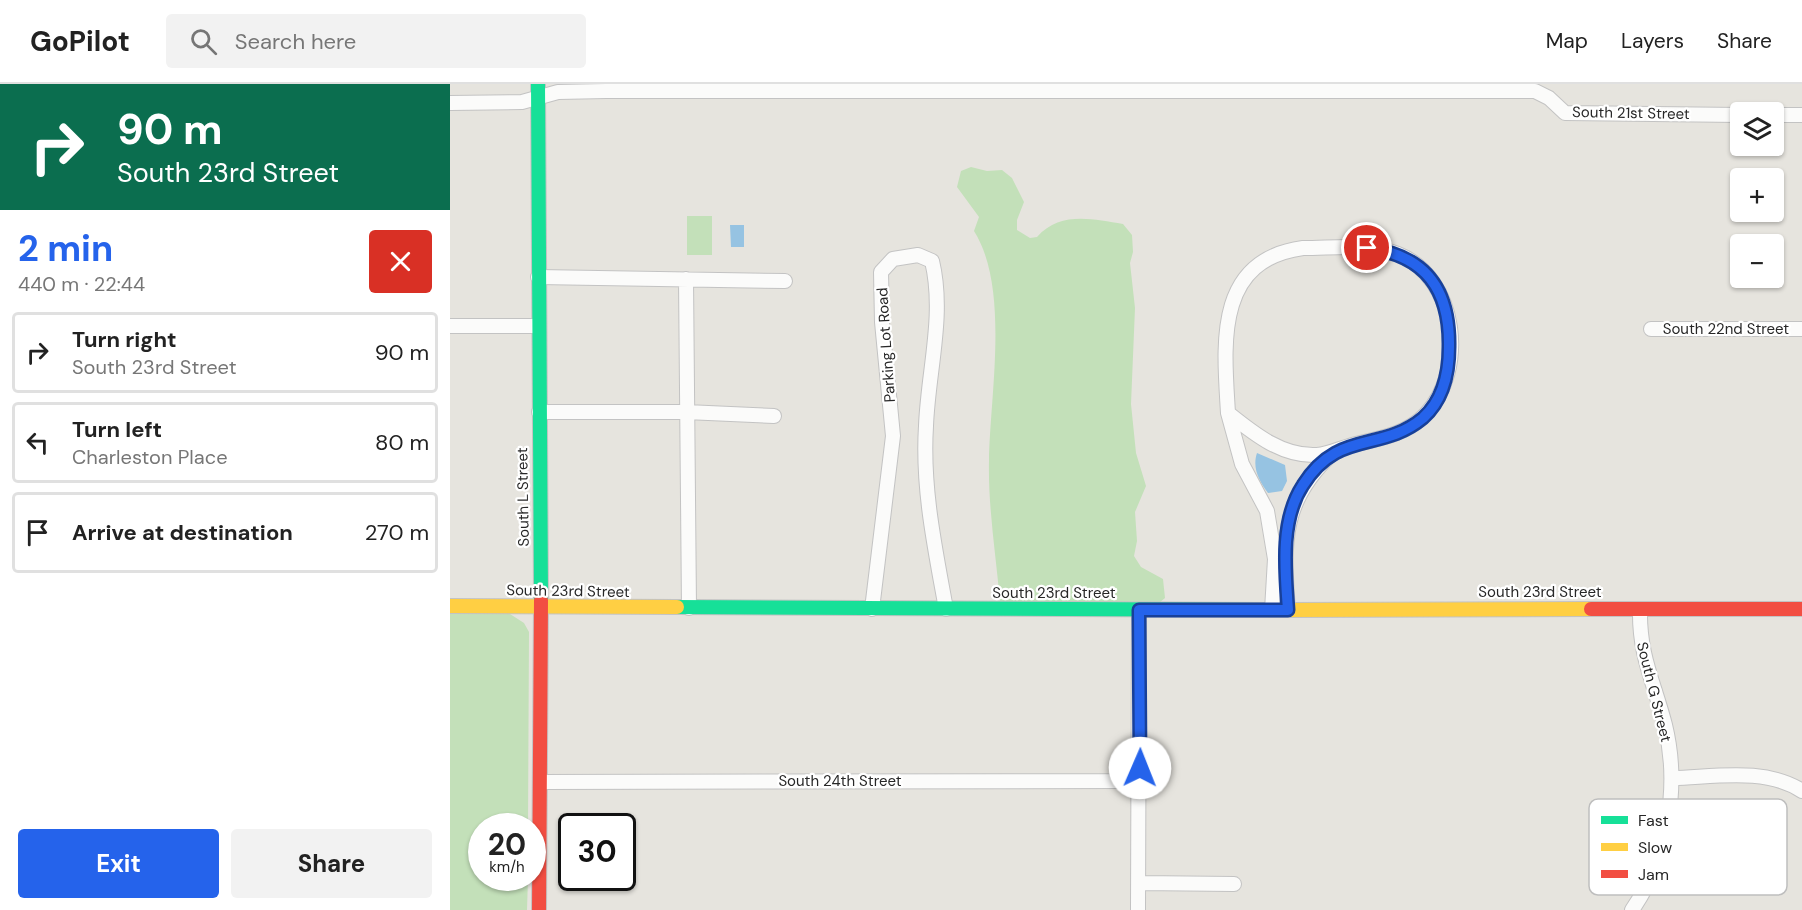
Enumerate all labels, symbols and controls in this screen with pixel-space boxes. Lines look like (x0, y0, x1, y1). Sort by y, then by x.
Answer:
search box (166, 14, 586, 68)
text: GoPilot (30, 23, 130, 60)
icon: search (187, 25, 220, 58)
text: Search here (235, 27, 356, 56)
text: Map (1546, 27, 1588, 55)
text: Layers (1621, 27, 1684, 55)
text: Share (1717, 27, 1772, 55)
text: 90 m (117, 102, 223, 157)
street label: South 21st Street (1572, 102, 1690, 124)
map controls (1730, 102, 1784, 288)
button: layers (1730, 102, 1784, 156)
icon: right (18, 108, 96, 186)
text: South 23rd Street (117, 155, 339, 190)
button: + (1730, 168, 1784, 222)
pin (1341, 222, 1392, 273)
text: 2 min (18, 225, 113, 272)
button: close (369, 230, 432, 293)
icon: arrive (1350, 231, 1383, 264)
button: − (1730, 234, 1784, 288)
text: 440 m · 22:44 (18, 271, 145, 297)
street label: Parking Lot Road (872, 287, 900, 403)
street label: South 22nd Street (1663, 319, 1789, 339)
text: Turn right (72, 325, 177, 354)
icon: right (21, 336, 54, 369)
text: 90 m (375, 338, 429, 367)
text: South 23rd Street (72, 354, 236, 380)
text: Turn left (72, 415, 162, 444)
icon: left (21, 426, 54, 459)
text: 80 m (375, 428, 429, 457)
text: Charleston Place (72, 444, 228, 470)
street label: South L Street (512, 447, 534, 547)
icon: arrive (21, 516, 54, 549)
text: Arrive at destination (72, 518, 293, 547)
text: 270 m (365, 518, 429, 547)
street label: South 23rd Street (506, 580, 630, 602)
street label: South 23rd Street (1478, 582, 1602, 602)
street label: South 23rd Street (992, 583, 1116, 603)
street label: South G Street (1632, 640, 1676, 744)
position arrow (1108, 736, 1172, 800)
street label: South 24th Street (778, 771, 902, 791)
legend (1589, 799, 1787, 895)
text: Fast (1638, 810, 1669, 831)
speed limit sign: 30 (558, 813, 636, 891)
text: 20 (488, 825, 526, 864)
button: Exit (18, 829, 219, 898)
button: Share (231, 829, 432, 898)
text: Slow (1638, 837, 1672, 858)
text: km/h (489, 857, 525, 877)
text: Jam (1638, 864, 1669, 885)

